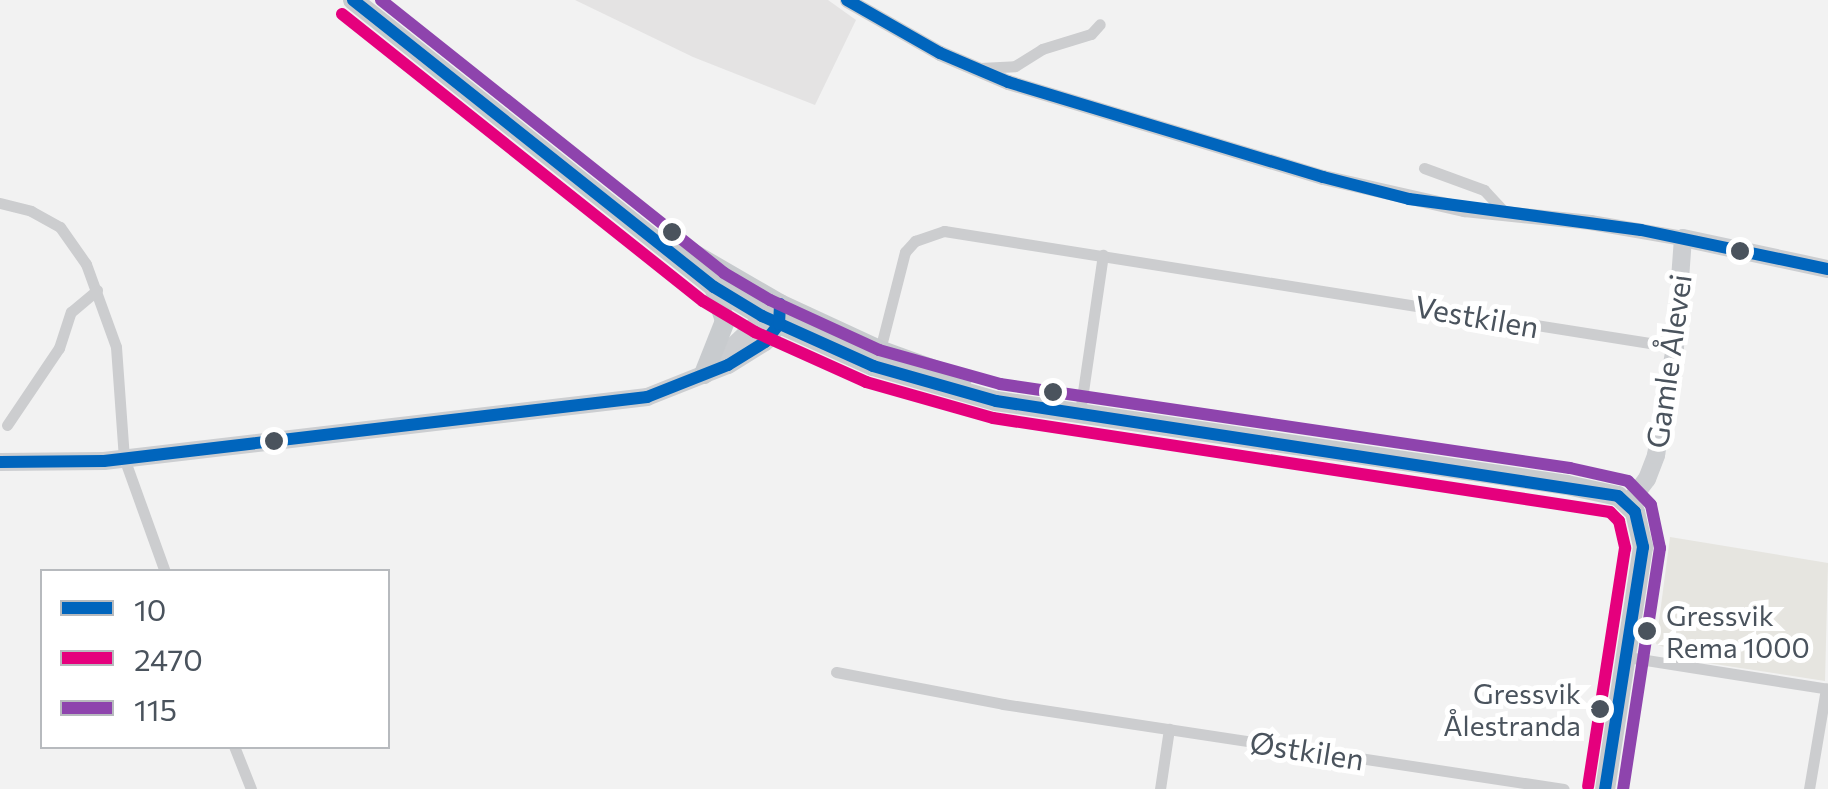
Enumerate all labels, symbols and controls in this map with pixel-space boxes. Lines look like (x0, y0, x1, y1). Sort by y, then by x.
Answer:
unlabelled marker (662, 222, 682, 242)
unlabelled marker (1730, 241, 1750, 261)
street label: Gamle Ålevei (1638, 272, 1698, 450)
street label: Vestkilen (1412, 287, 1542, 345)
unlabelled marker (1043, 382, 1063, 402)
unlabelled marker (264, 431, 284, 451)
legend (40, 569, 390, 749)
text: 10 (134, 590, 166, 627)
place label: Gressvik Rema 1000 (1666, 598, 1810, 664)
marker: Gressvik Rema 1000 (1637, 621, 1657, 641)
text: 2470 (134, 640, 203, 677)
place label: Gressvik Ålestranda (1443, 676, 1581, 742)
text: 115 (134, 690, 177, 727)
marker: Gressvik Ålestranda (1590, 699, 1610, 719)
street label: Østkilen (1247, 723, 1367, 777)

